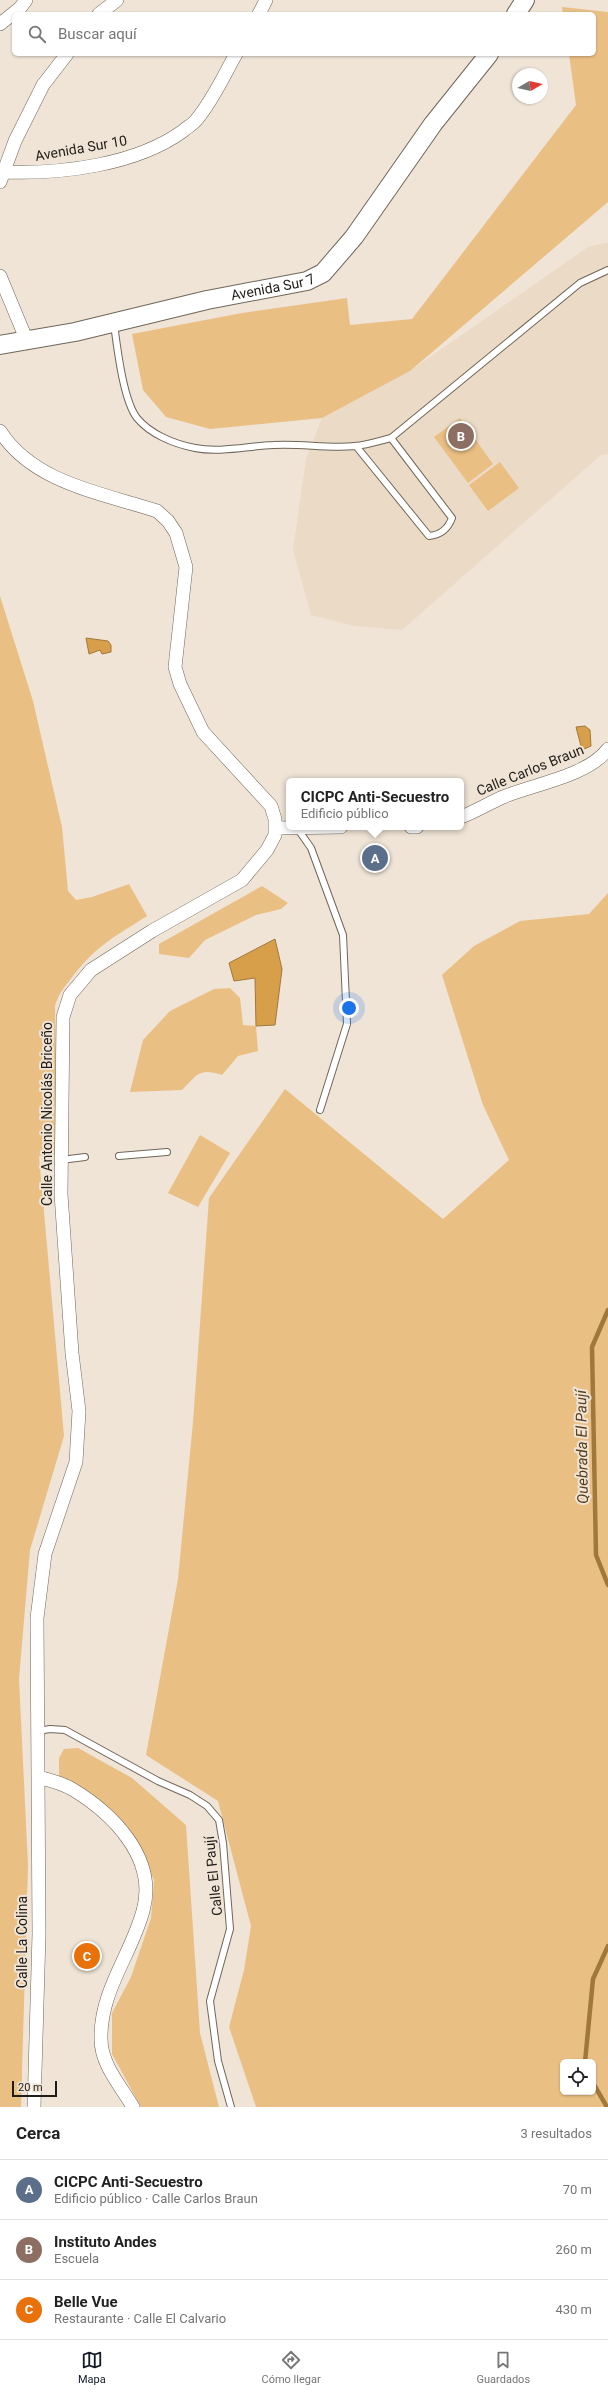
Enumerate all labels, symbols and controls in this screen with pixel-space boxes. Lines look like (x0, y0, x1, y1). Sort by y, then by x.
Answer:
search box (12, 12, 596, 56)
icon: search (26, 23, 48, 45)
text: Buscar aquí (58, 25, 137, 43)
north arrow (512, 68, 548, 104)
street label: Avenida Sur 10 (34, 132, 128, 164)
street label: Avenida Sur 7 (230, 270, 318, 303)
pin: B (448, 421, 474, 451)
street label: Calle Carlos Braun (474, 741, 586, 799)
popup (286, 778, 464, 830)
text: CICPC Anti-Secuestro (301, 788, 449, 806)
text: Edificio público (301, 806, 389, 821)
pin: A (362, 843, 388, 873)
your location (339, 998, 359, 1018)
street label: Calle Antonio Nicolás Briceño (39, 1022, 55, 1206)
water label: Quebrada El Paují (572, 1388, 592, 1504)
street label: Calle El Paují (201, 1835, 225, 1917)
street label: Calle La Colina (14, 1896, 30, 1988)
pin: C (74, 1941, 100, 1971)
map controls (560, 2059, 596, 2095)
button: locate (560, 2059, 596, 2095)
scale bar (12, 2079, 57, 2098)
text: 20 m (18, 2081, 43, 2094)
text: Cerca (16, 2123, 60, 2143)
text: 3 resultados (520, 2126, 592, 2141)
text: CICPC Anti-Secuestro (54, 2173, 203, 2191)
text: A (25, 2182, 33, 2197)
text: 70 m (563, 2182, 592, 2197)
text: Edificio público · Calle Carlos Braun (54, 2191, 258, 2206)
text: Instituto Andes (54, 2233, 157, 2251)
text: B (25, 2242, 33, 2257)
text: 260 m (555, 2242, 592, 2257)
text: Escuela (54, 2251, 99, 2266)
text: Belle Vue (54, 2293, 118, 2311)
text: C (25, 2302, 33, 2317)
text: 430 m (555, 2302, 592, 2317)
text: Restaurante · Calle El Calvario (54, 2311, 226, 2326)
tab: Mapa (78, 2349, 106, 2386)
tab: Cómo llegar (262, 2349, 321, 2386)
tab: Guardados (477, 2349, 530, 2386)

